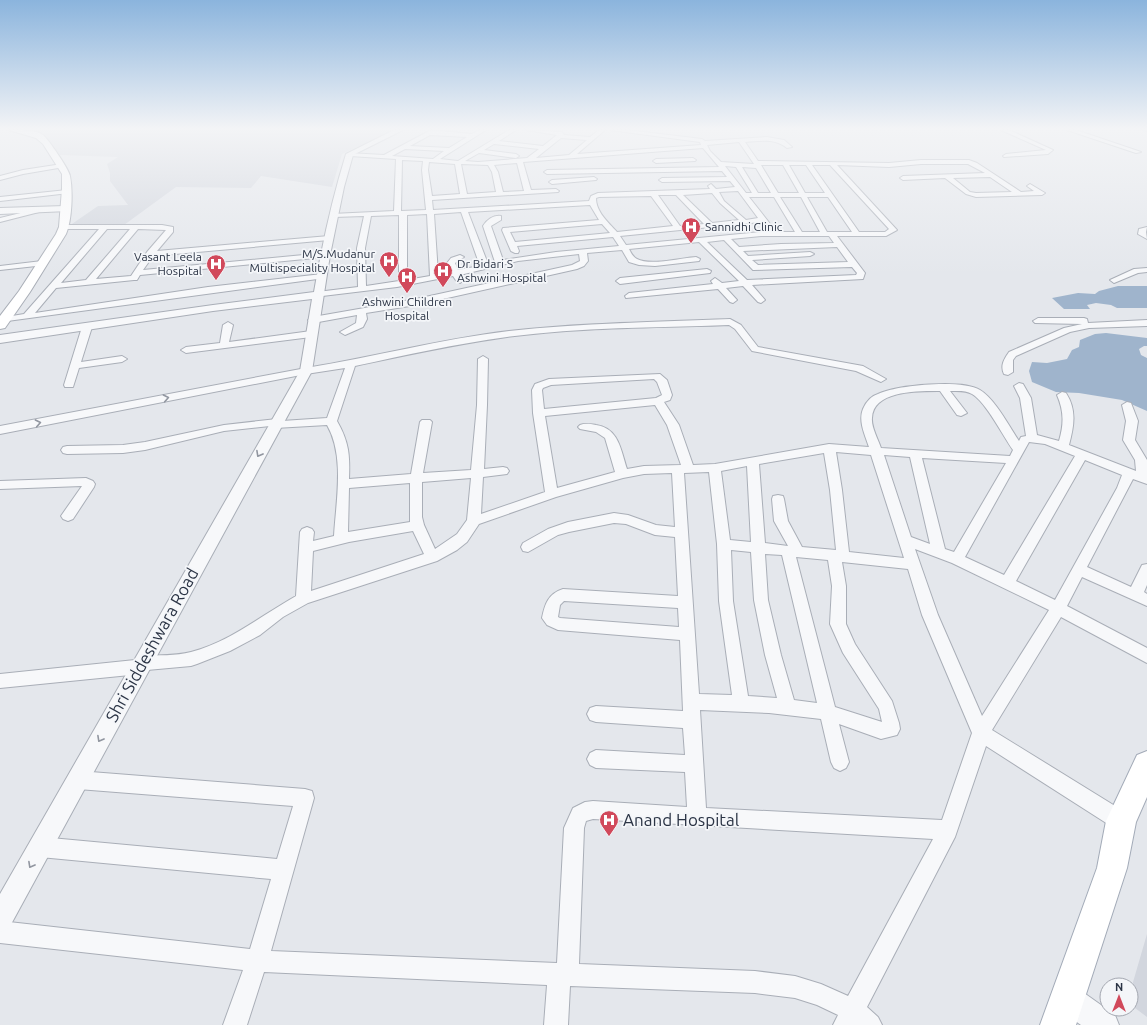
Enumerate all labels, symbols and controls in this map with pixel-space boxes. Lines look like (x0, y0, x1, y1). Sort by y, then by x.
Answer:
hospital icon: Sannidhi Clinic (680, 216, 702, 244)
place label: Sannidhi Clinic (705, 220, 783, 233)
place label: M/S.Mudanur Multispeciality Hospital (250, 247, 375, 274)
place label: Vasant Leela Hospital (134, 250, 202, 277)
hospital icon: M/S.Mudanur Multispeciality Hospital (378, 250, 400, 278)
hospital icon: Vasant Leela Hospital (205, 253, 227, 281)
place label: Dr Bidari S Ashwini Hospital (457, 257, 546, 284)
hospital icon: Dr Bidari S Ashwini Hospital (432, 260, 454, 288)
hospital icon: Ashwini Children Hospital (396, 266, 418, 294)
place label: Ashwini Children Hospital (362, 295, 452, 322)
one-way arrow (163, 395, 169, 403)
one-way arrow (35, 419, 41, 428)
one-way arrow (256, 450, 264, 457)
street label: Shri Siddeshwara Road (101, 565, 202, 725)
one-way arrow (98, 734, 105, 742)
hospital icon: Anand Hospital (598, 809, 620, 837)
place label: Anand Hospital (623, 810, 739, 829)
one-way arrow (28, 860, 35, 868)
north arrow (1099, 977, 1139, 1017)
text: N (1115, 981, 1123, 993)

